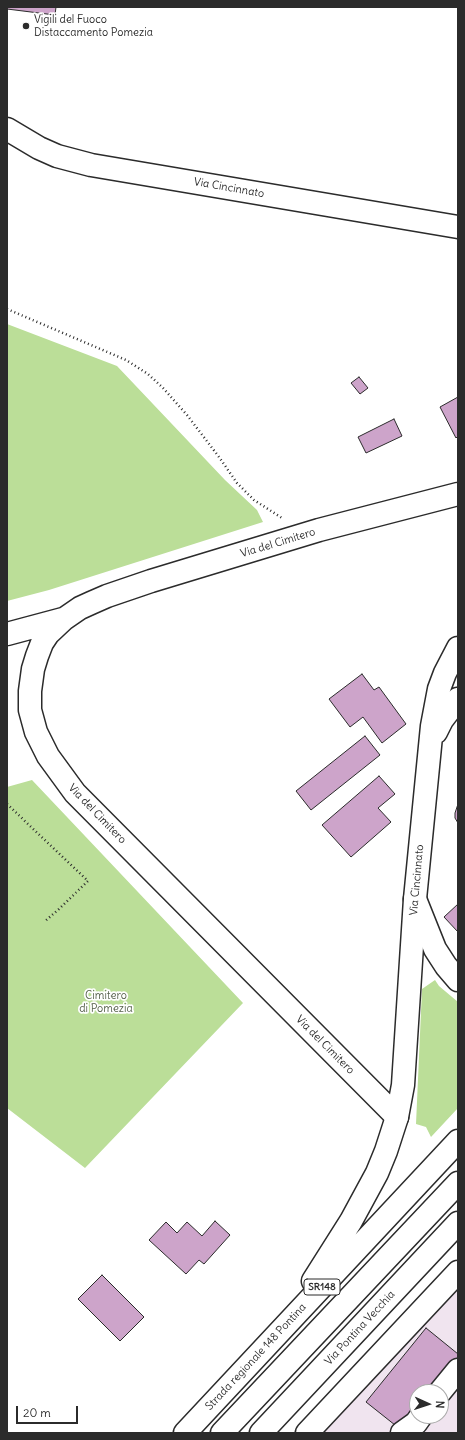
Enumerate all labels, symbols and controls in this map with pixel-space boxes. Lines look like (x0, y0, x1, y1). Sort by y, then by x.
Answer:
place label: Vigili del Fuoco Distaccamento Pomezia (34, 13, 153, 39)
marker: Vigili del Fuoco Distaccamento Pomezia (21, 21, 31, 31)
street label: Via Cincinnato (193, 175, 265, 201)
street label: Via del Cimitero (239, 525, 317, 561)
street label: Via del Cimitero (65, 782, 129, 846)
street label: Via Cincinnato (407, 844, 427, 916)
park label: Cimitero di Pomezia (79, 989, 133, 1015)
street label: Via del Cimitero (293, 1013, 357, 1077)
road number: SR148 (304, 1279, 340, 1295)
street label: Via Pontina Vecchia (322, 1288, 398, 1368)
street label: Strada regionale 148 Pontina (203, 1301, 309, 1413)
north arrow (409, 1384, 449, 1424)
scale bar (18, 1398, 80, 1424)
text: N (433, 1400, 447, 1409)
text: 20 m (23, 1405, 51, 1420)

